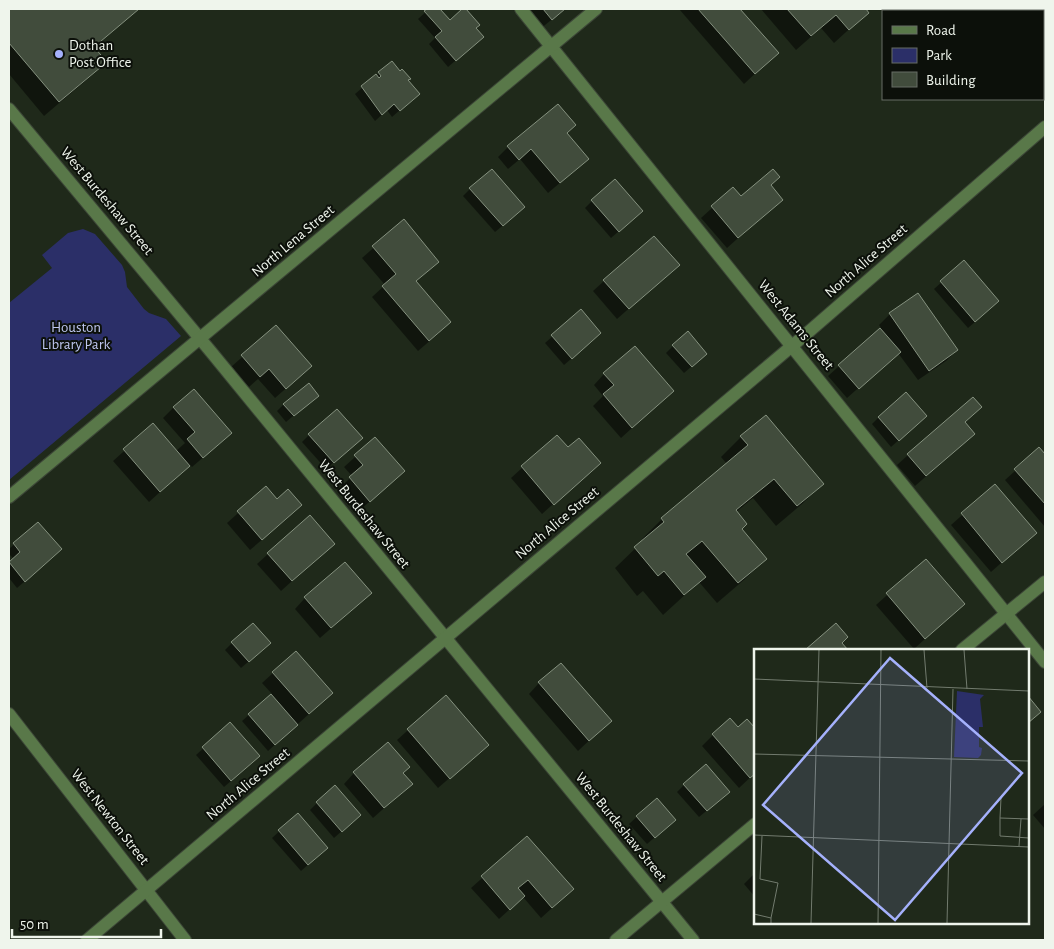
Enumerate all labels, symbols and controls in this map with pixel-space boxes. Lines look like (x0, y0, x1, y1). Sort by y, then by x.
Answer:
legend (882, 10, 1044, 100)
text: Road (926, 23, 956, 38)
place label: Dothan Post Office (69, 38, 132, 70)
marker: Dothan Post Office (53, 48, 65, 60)
text: Park (926, 48, 952, 63)
text: Building (926, 73, 976, 88)
street label: West Burdeshaw Street (58, 144, 156, 258)
street label: North Lena Street (249, 202, 337, 280)
street label: North Alice Street (822, 221, 910, 301)
street label: West Adams Street (755, 277, 837, 373)
park label: Houston Library Park (42, 320, 111, 352)
street label: West Burdeshaw Street (316, 457, 413, 572)
street label: North Alice Street (513, 484, 602, 562)
inset map (754, 649, 1029, 924)
street label: North Alice Street (204, 745, 293, 823)
street label: West Newton Street (68, 766, 152, 868)
street label: West Burdeshaw Street (573, 770, 670, 885)
scale bar (12, 906, 161, 938)
text: 50 m (20, 917, 49, 932)

